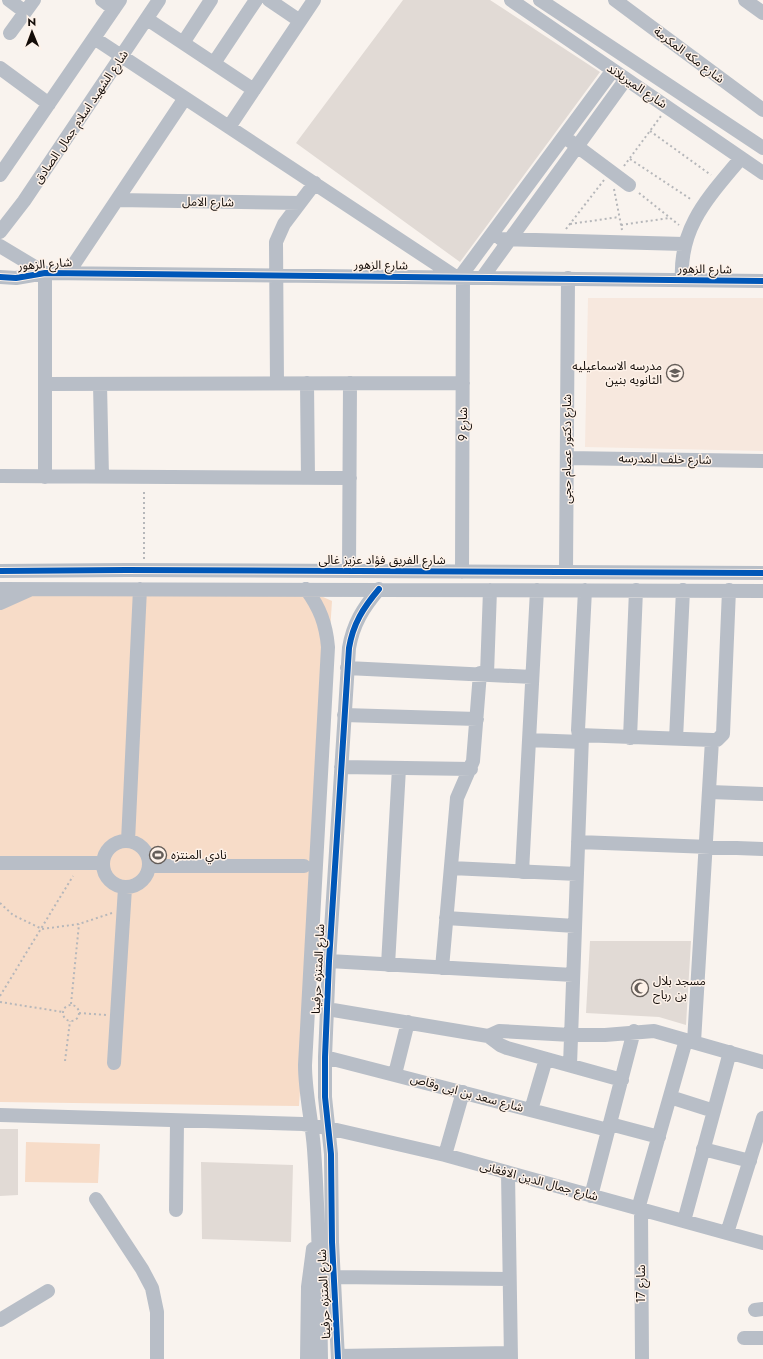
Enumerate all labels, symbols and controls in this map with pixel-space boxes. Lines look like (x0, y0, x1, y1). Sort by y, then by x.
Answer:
north arrow (12, 12, 52, 52)
text: N (27, 14, 36, 30)
street label: شارع مكه المكرمة (650, 22, 728, 88)
street label: شارع الشهيد اسلام جمال الصادق (29, 47, 133, 187)
street label: شارع الميريلاند (603, 59, 671, 113)
street label: شارع الامل (182, 193, 234, 211)
street label: شارع الزهور (16, 253, 73, 275)
street label: شارع الزهور (353, 256, 408, 274)
street label: شارع الزهور (677, 260, 732, 278)
place label: مدرسه الاسماعيليه الثانويه بنين (572, 357, 662, 389)
school or university icon: مدرسه الاسماعيليه الثانويه بنين (665, 363, 685, 383)
street label: شارع دكتور عصام حجى (558, 394, 576, 504)
street label: شارع 9 (454, 407, 472, 441)
street label: شارع خلف المدرسه (618, 449, 712, 469)
street label: شارع الفريق فؤاد عزيز غالى (318, 551, 446, 569)
sports icon: نادي المنتزه (148, 845, 168, 865)
place label: نادي المنتزه (171, 846, 227, 865)
street label: شارع المتنزه حرفينا (307, 924, 329, 1014)
place label: مسجد بلال بن رباح (653, 972, 706, 1004)
mosque icon: مسجد بلال بن رباح (630, 978, 650, 998)
street label: شارع سعد بن ابى وقاص (408, 1069, 526, 1117)
street label: شارع جمال الدين الافغانى (478, 1157, 600, 1205)
street label: شارع المتنزه حرفينا (313, 1249, 335, 1339)
street label: شارع 17 (632, 1265, 650, 1303)

